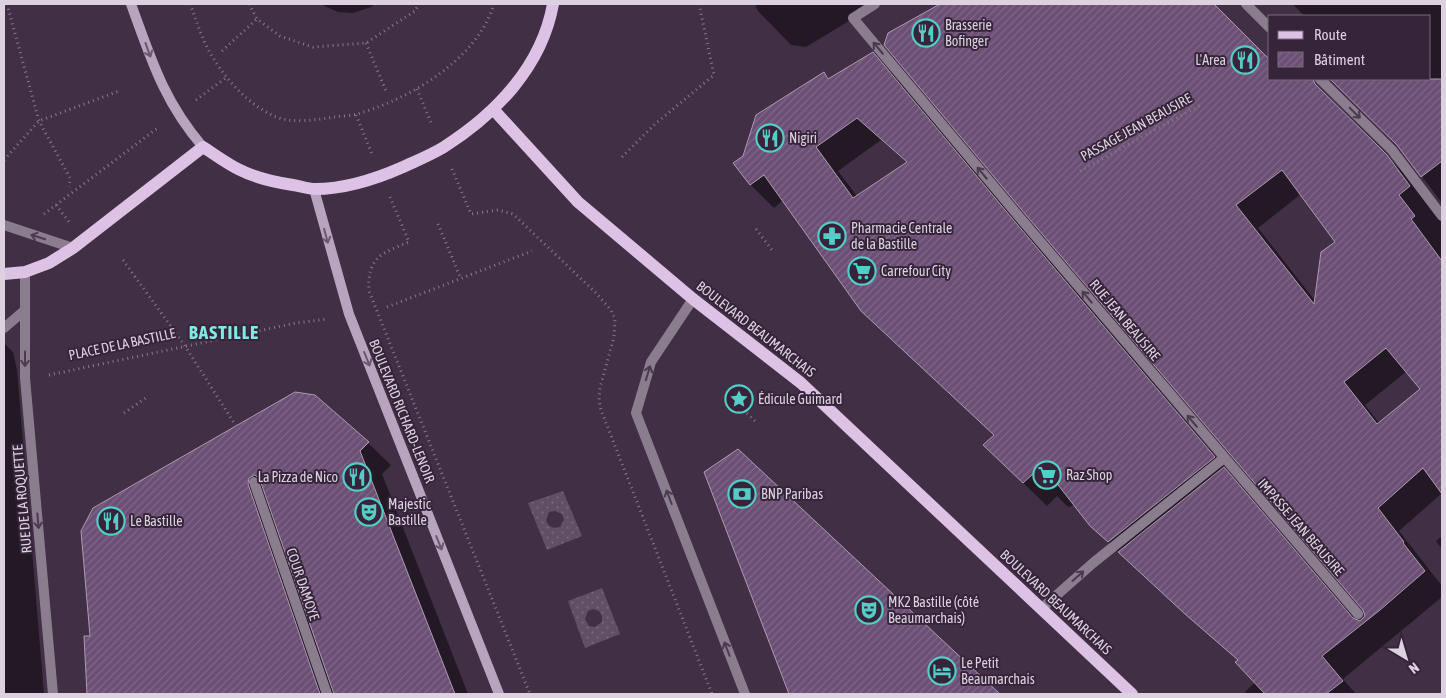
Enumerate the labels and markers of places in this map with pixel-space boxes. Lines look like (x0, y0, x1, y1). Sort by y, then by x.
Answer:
place label: Brasserie Bofinger (945, 17, 992, 49)
restaurant icon: Brasserie Bofinger (911, 18, 941, 48)
restaurant icon: L'Area (1230, 45, 1260, 75)
place label: L'Area (1195, 52, 1226, 68)
restaurant icon: Nigiri (755, 123, 785, 153)
place label: Nigiri (789, 130, 817, 146)
place label: Pharmacie Centrale de la Bastille (851, 220, 952, 252)
pharmacy icon: Pharmacie Centrale de la Bastille (817, 221, 847, 251)
supermarket icon: Carrefour City (847, 256, 877, 286)
place label: Carrefour City (881, 263, 951, 279)
place icon: Édicule Guimard (724, 384, 754, 414)
place label: Édicule Guimard (758, 391, 842, 407)
supermarket icon: Raz Shop (1032, 460, 1062, 490)
restaurant icon: La Pizza de Nico (342, 462, 372, 492)
place label: Raz Shop (1066, 467, 1113, 483)
place label: La Pizza de Nico (258, 469, 338, 485)
bank icon: BNP Paribas (727, 479, 757, 509)
place label: BNP Paribas (761, 486, 823, 502)
place label: Majestic Bastille (388, 496, 432, 528)
theatre icon: Majestic Bastille (354, 497, 384, 527)
restaurant icon: Le Bastille (96, 506, 126, 536)
place label: Le Bastille (130, 513, 183, 529)
place label: MK2 Bastille (côté Beaumarchais) (888, 594, 979, 626)
theatre icon: MK2 Bastille (côté Beaumarchais) (854, 595, 884, 625)
place label: Le Petit Beaumarchais (961, 655, 1035, 687)
hotel icon: Le Petit Beaumarchais (927, 656, 957, 686)

